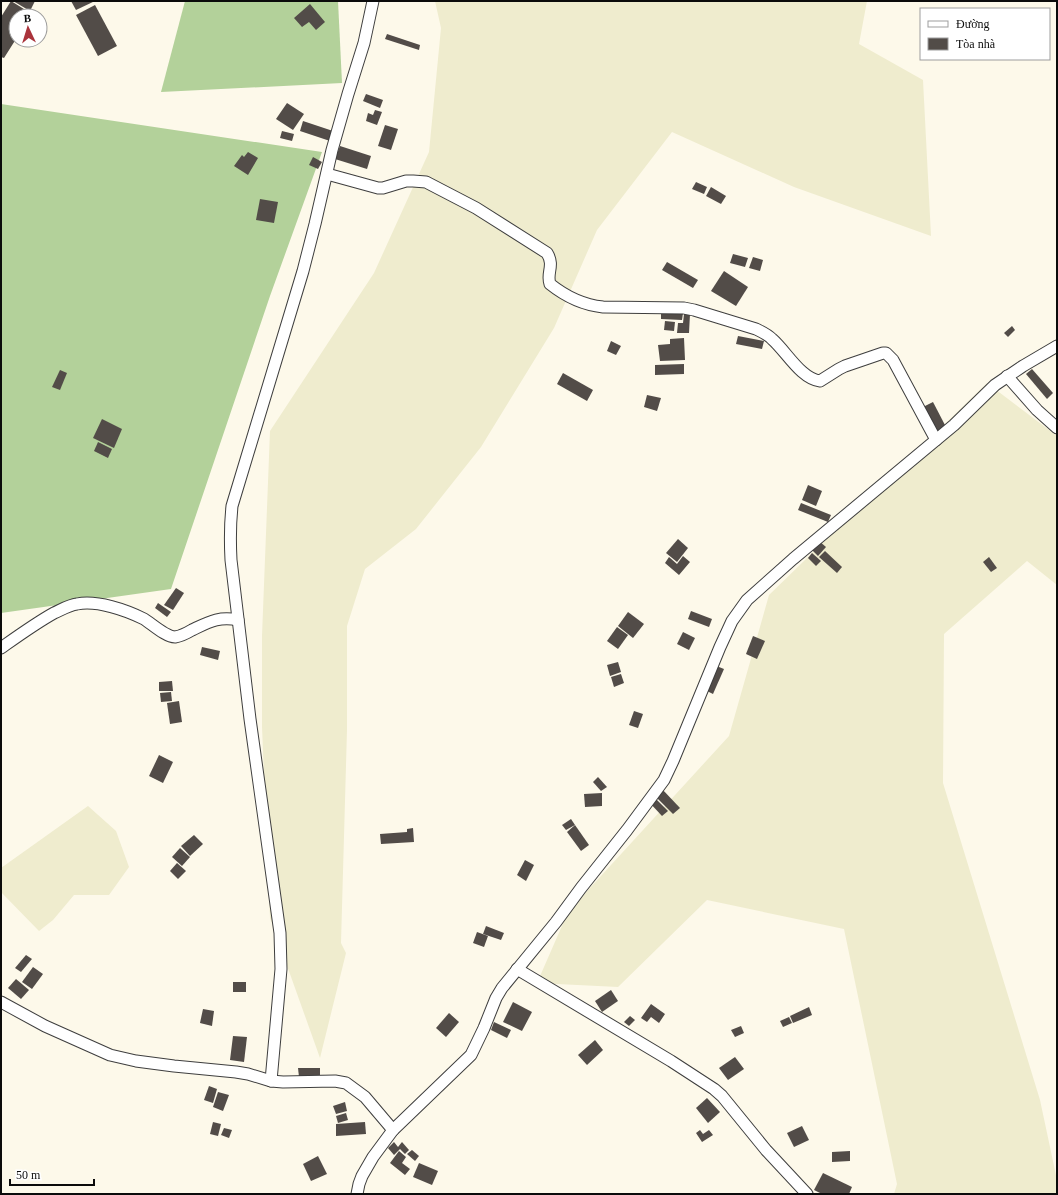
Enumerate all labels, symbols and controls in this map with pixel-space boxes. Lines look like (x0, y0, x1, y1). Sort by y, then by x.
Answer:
north arrow (8, 8, 48, 48)
legend (920, 8, 1050, 60)
text: B (23, 12, 32, 24)
text: Đường (956, 17, 990, 31)
text: Tòa nhà (956, 37, 996, 51)
scale bar (10, 1161, 94, 1187)
text: 50 m (16, 1168, 41, 1182)

